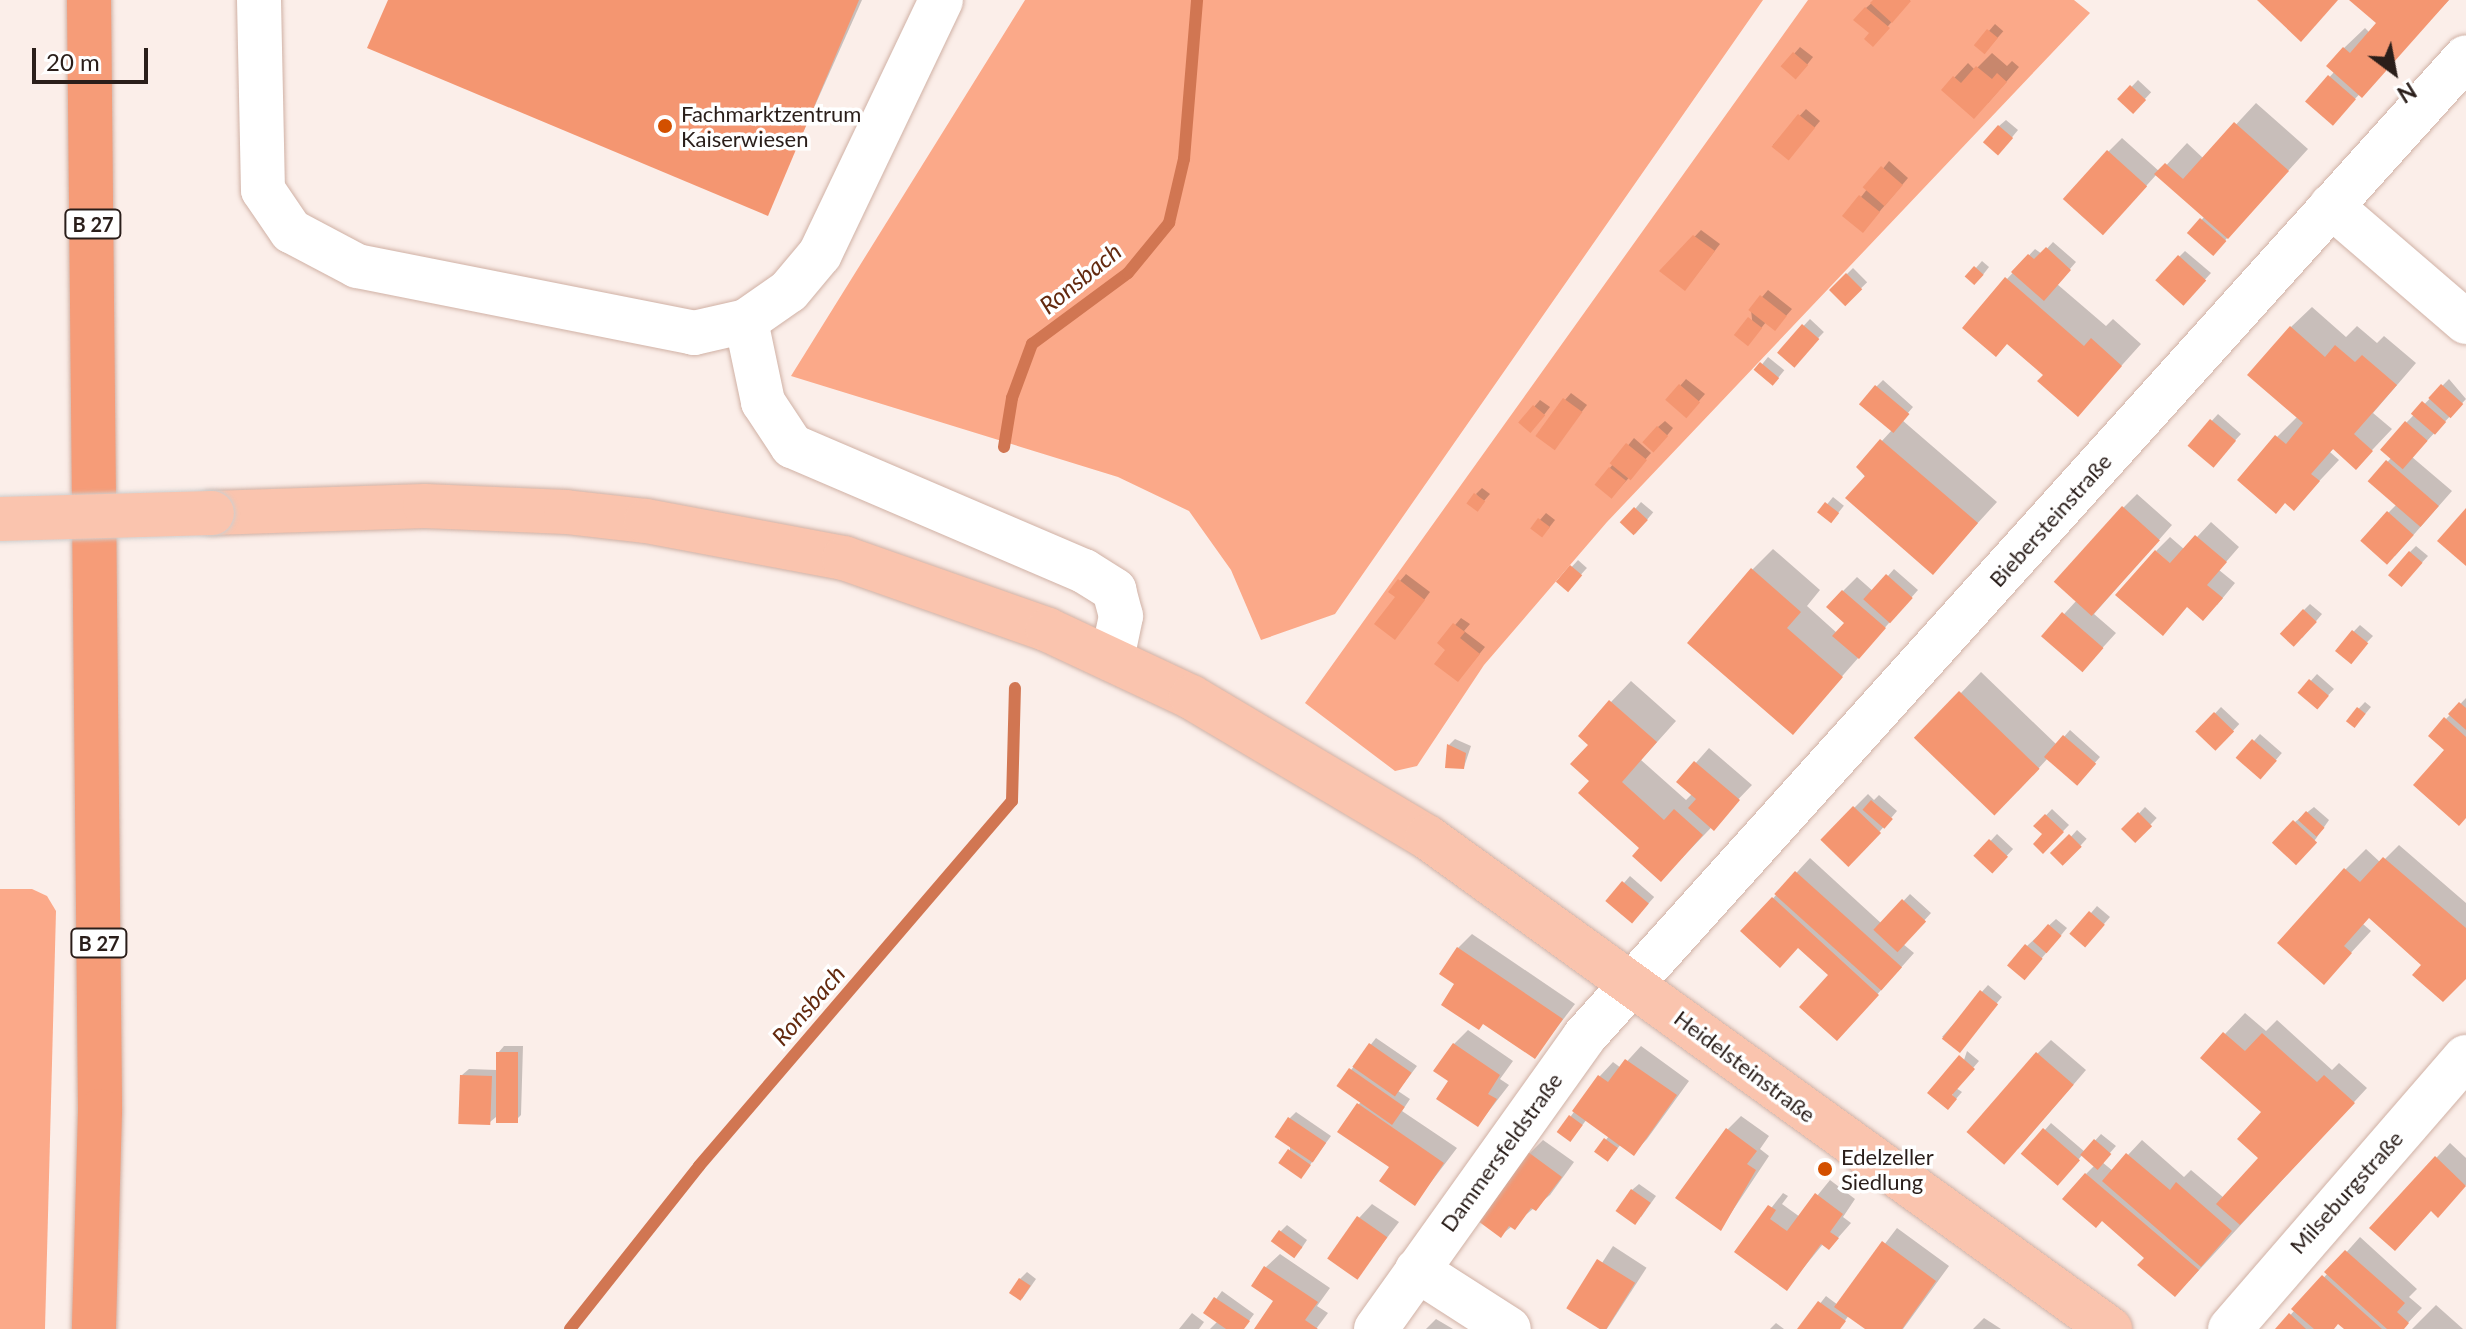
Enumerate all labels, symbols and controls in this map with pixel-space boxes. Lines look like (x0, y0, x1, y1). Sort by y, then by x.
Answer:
scale bar (36, 32, 152, 82)
north arrow (2354, 32, 2434, 112)
text: 20 m (46, 47, 100, 76)
text: N (2393, 77, 2421, 109)
place label: Fachmarktzentrum Kaiserwiesen (681, 100, 861, 152)
marker: Fachmarktzentrum Kaiserwiesen (656, 117, 674, 135)
road number: B 27 (63, 208, 123, 240)
water label: Ronsbach (1033, 236, 1127, 320)
street label: Biebersteinstraße (1983, 448, 2117, 592)
road number: B 27 (69, 927, 129, 959)
water label: Ronsbach (765, 959, 851, 1051)
street label: Heidelsteinstraße (1669, 1004, 1821, 1128)
street label: Dammersfeldstraße (1435, 1068, 1567, 1236)
street label: Milseburgstraße (2284, 1125, 2408, 1259)
place label: Edelzeller Siedlung (1841, 1143, 1934, 1194)
marker: Edelzeller Siedlung (1816, 1160, 1834, 1178)

